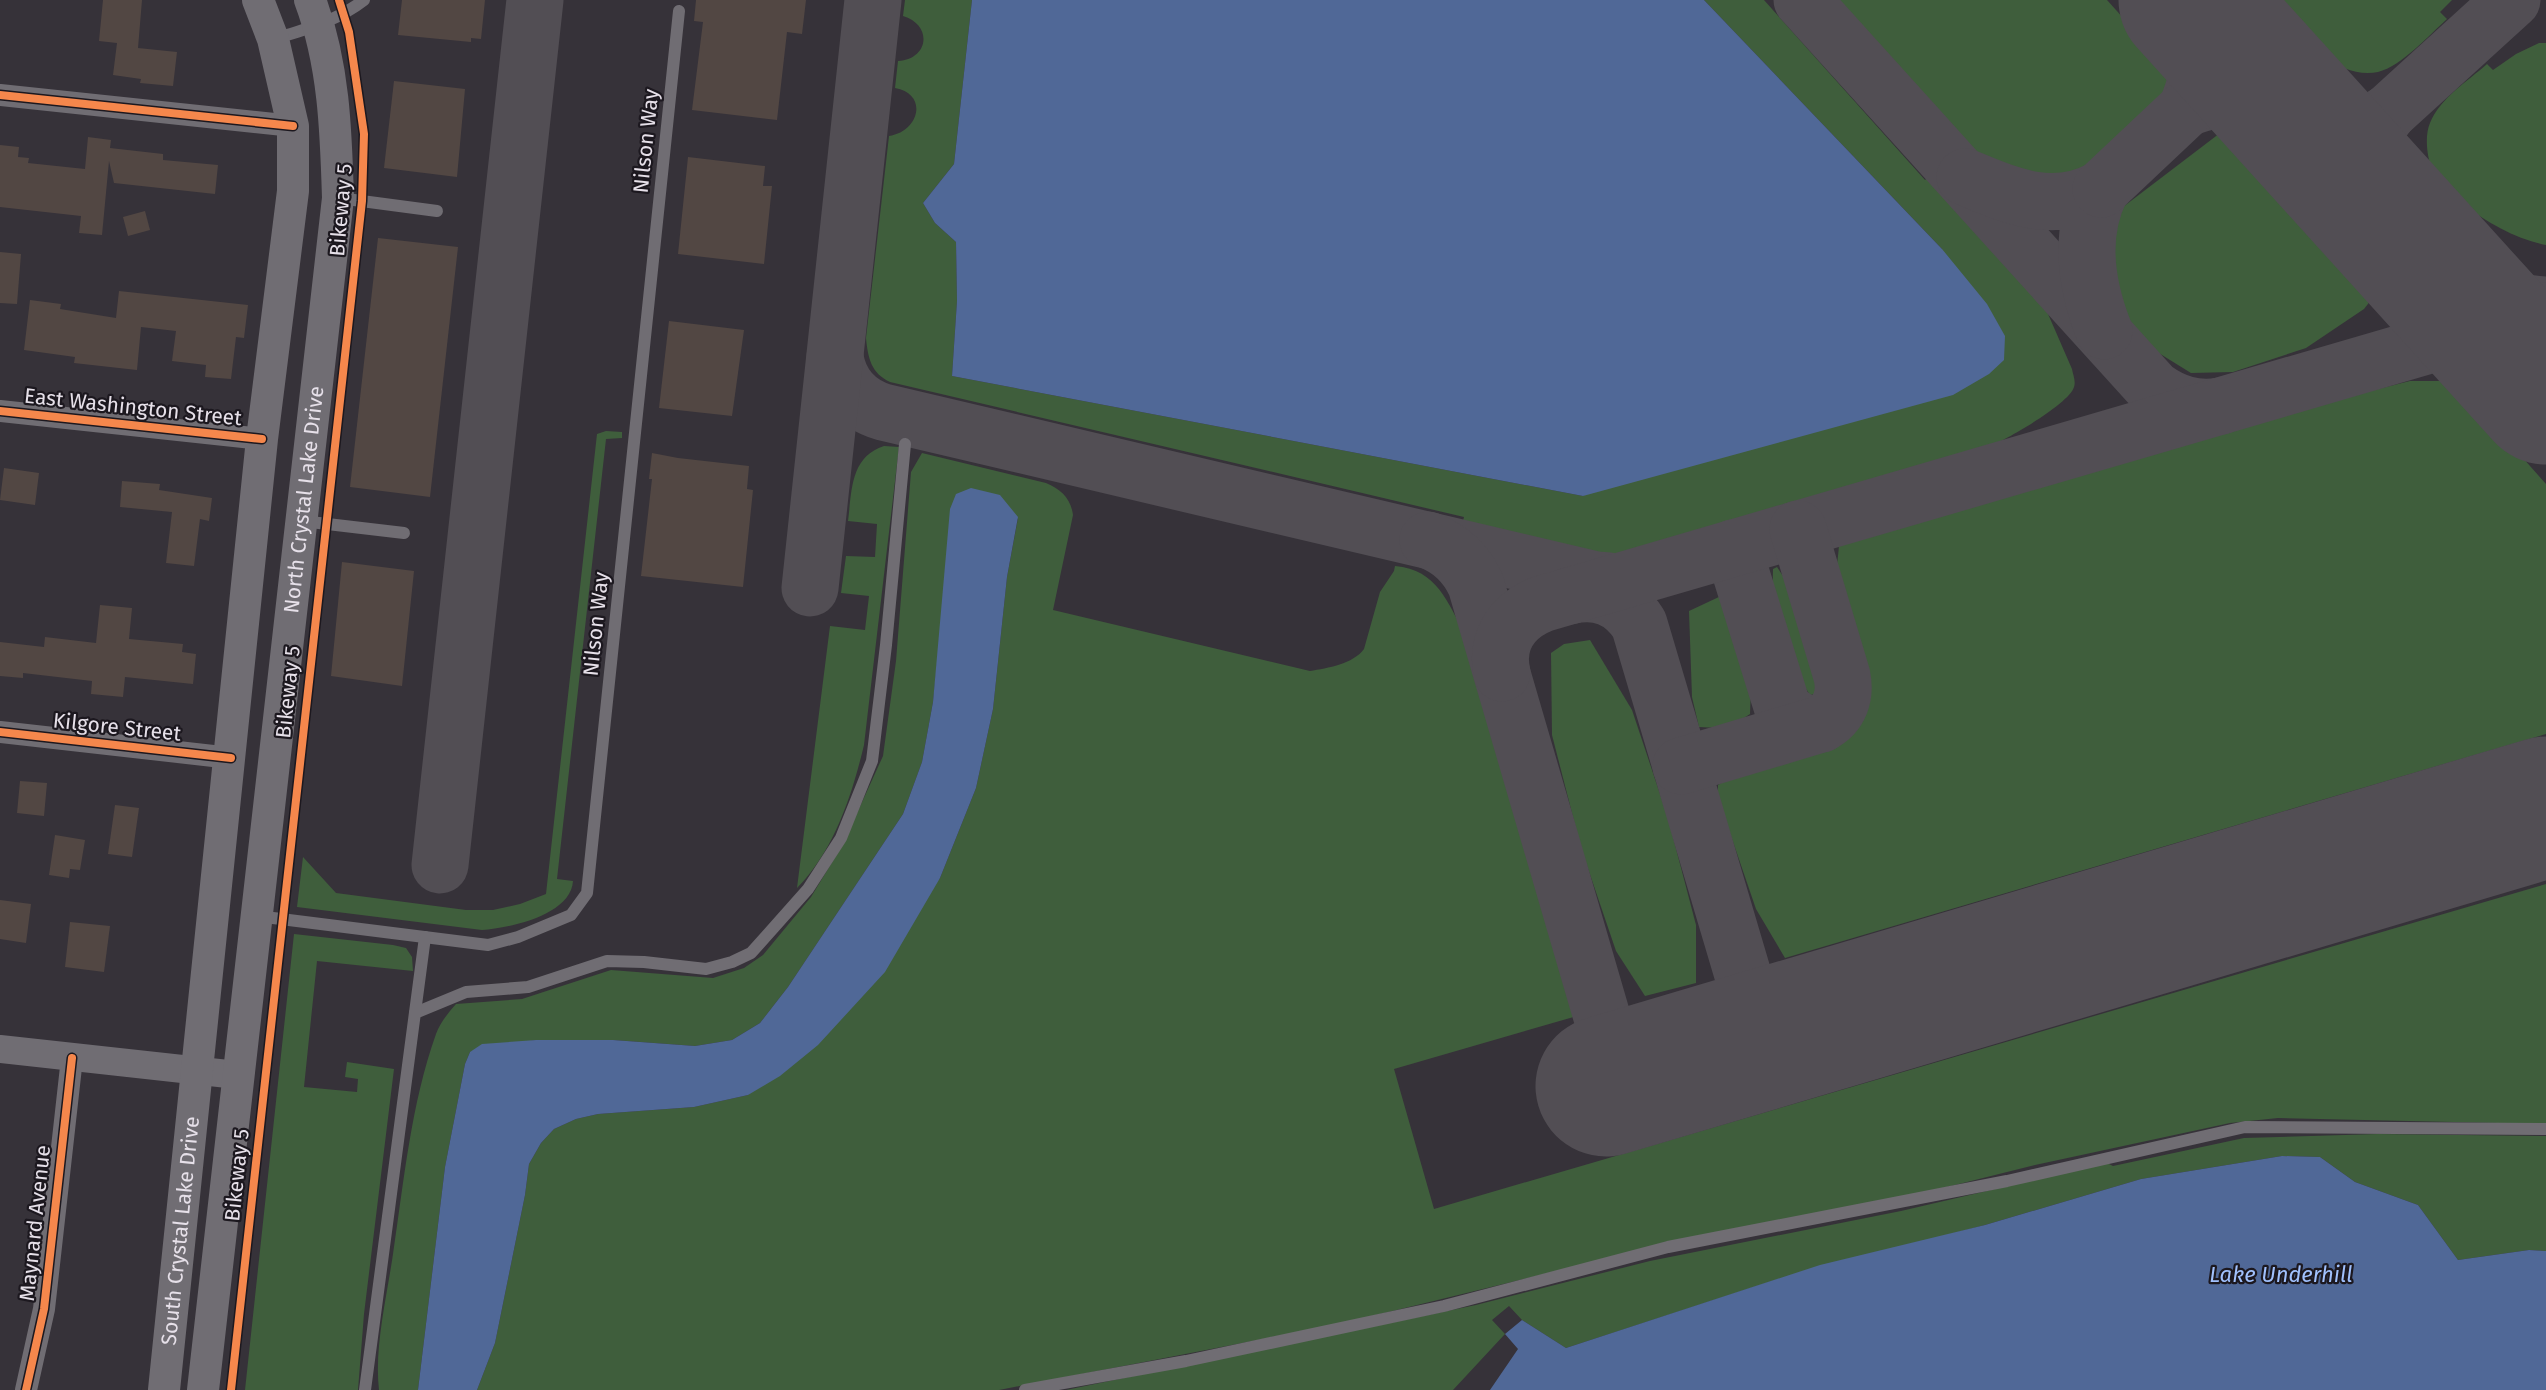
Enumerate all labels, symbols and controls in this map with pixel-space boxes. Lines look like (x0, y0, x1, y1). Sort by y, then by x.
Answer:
street label: Nilson Way (628, 87, 664, 194)
street label: Bikeway 5 (324, 163, 358, 257)
street label: East Washington Street (23, 383, 244, 431)
street label: North Crystal Lake Drive (278, 385, 330, 615)
street label: Nilson Way (578, 570, 614, 677)
street label: Bikeway 5 (270, 644, 306, 740)
street label: Kilgore Street (52, 707, 183, 747)
street label: South Crystal Lake Drive (156, 1115, 205, 1347)
street label: Bikeway 5 (219, 1127, 255, 1223)
street label: Maynard Avenue (14, 1144, 56, 1302)
water label: Lake Underhill (2209, 1261, 2353, 1288)

